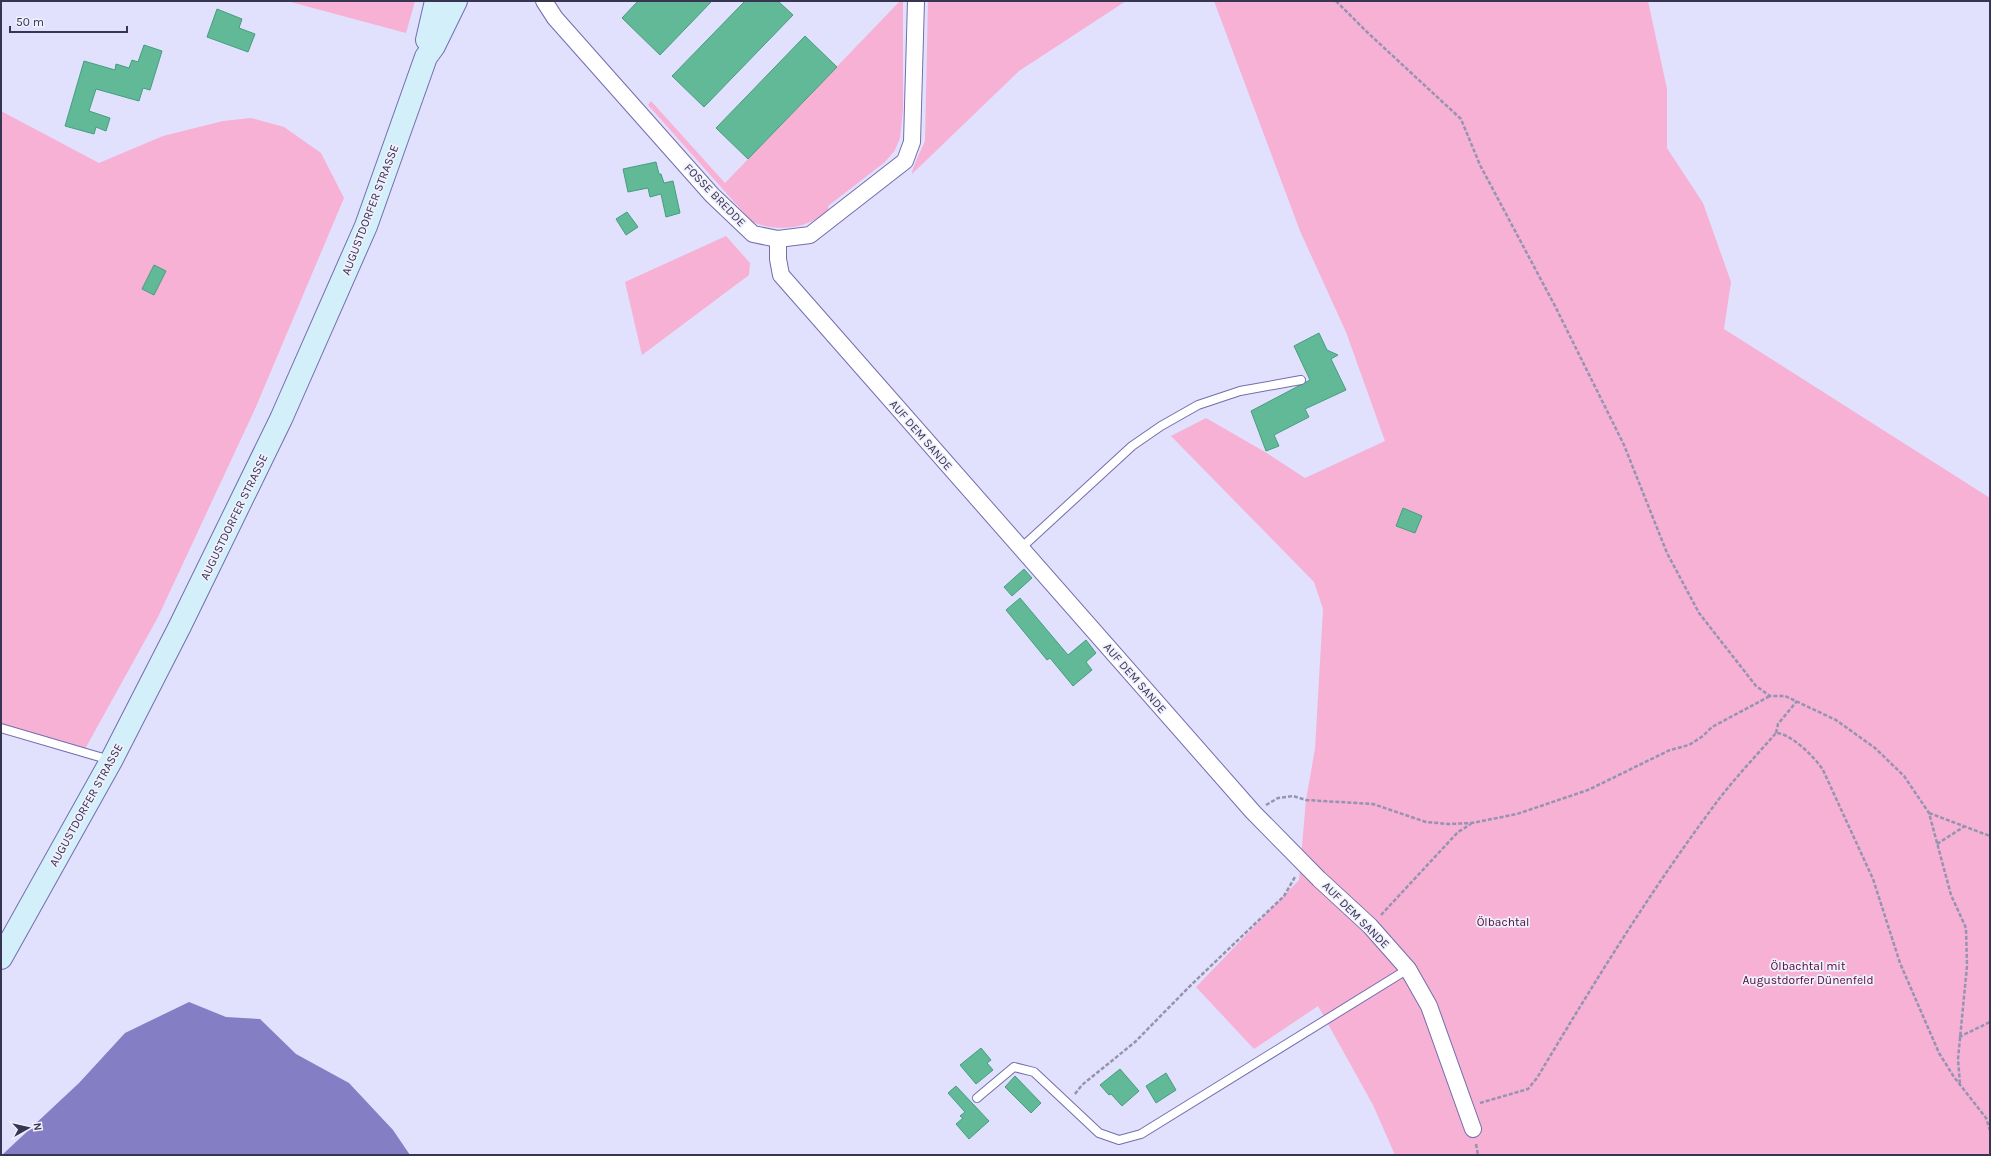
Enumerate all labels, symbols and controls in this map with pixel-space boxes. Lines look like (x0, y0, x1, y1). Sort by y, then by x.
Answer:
scale bar (10, 8, 127, 34)
text: 50 m (16, 15, 44, 29)
street label: AUGUSTDORFER STRASSE (339, 143, 401, 277)
street label: FOSSE BREDDE (681, 161, 749, 229)
street label: AUF DEM SANDE (887, 397, 955, 473)
street label: AUGUSTDORFER STRASSE (197, 452, 271, 582)
street label: AUF DEM SANDE (1101, 640, 1169, 716)
street label: AUGUSTDORFER STRASSE (46, 741, 126, 869)
street label: AUF DEM SANDE (1320, 879, 1392, 951)
park label: Ölbachtal (1477, 915, 1529, 929)
park label: Ölbachtal mit Augustdorfer Dünenfeld (1742, 959, 1874, 987)
north arrow (8, 1108, 48, 1148)
text: N (30, 1122, 44, 1131)

